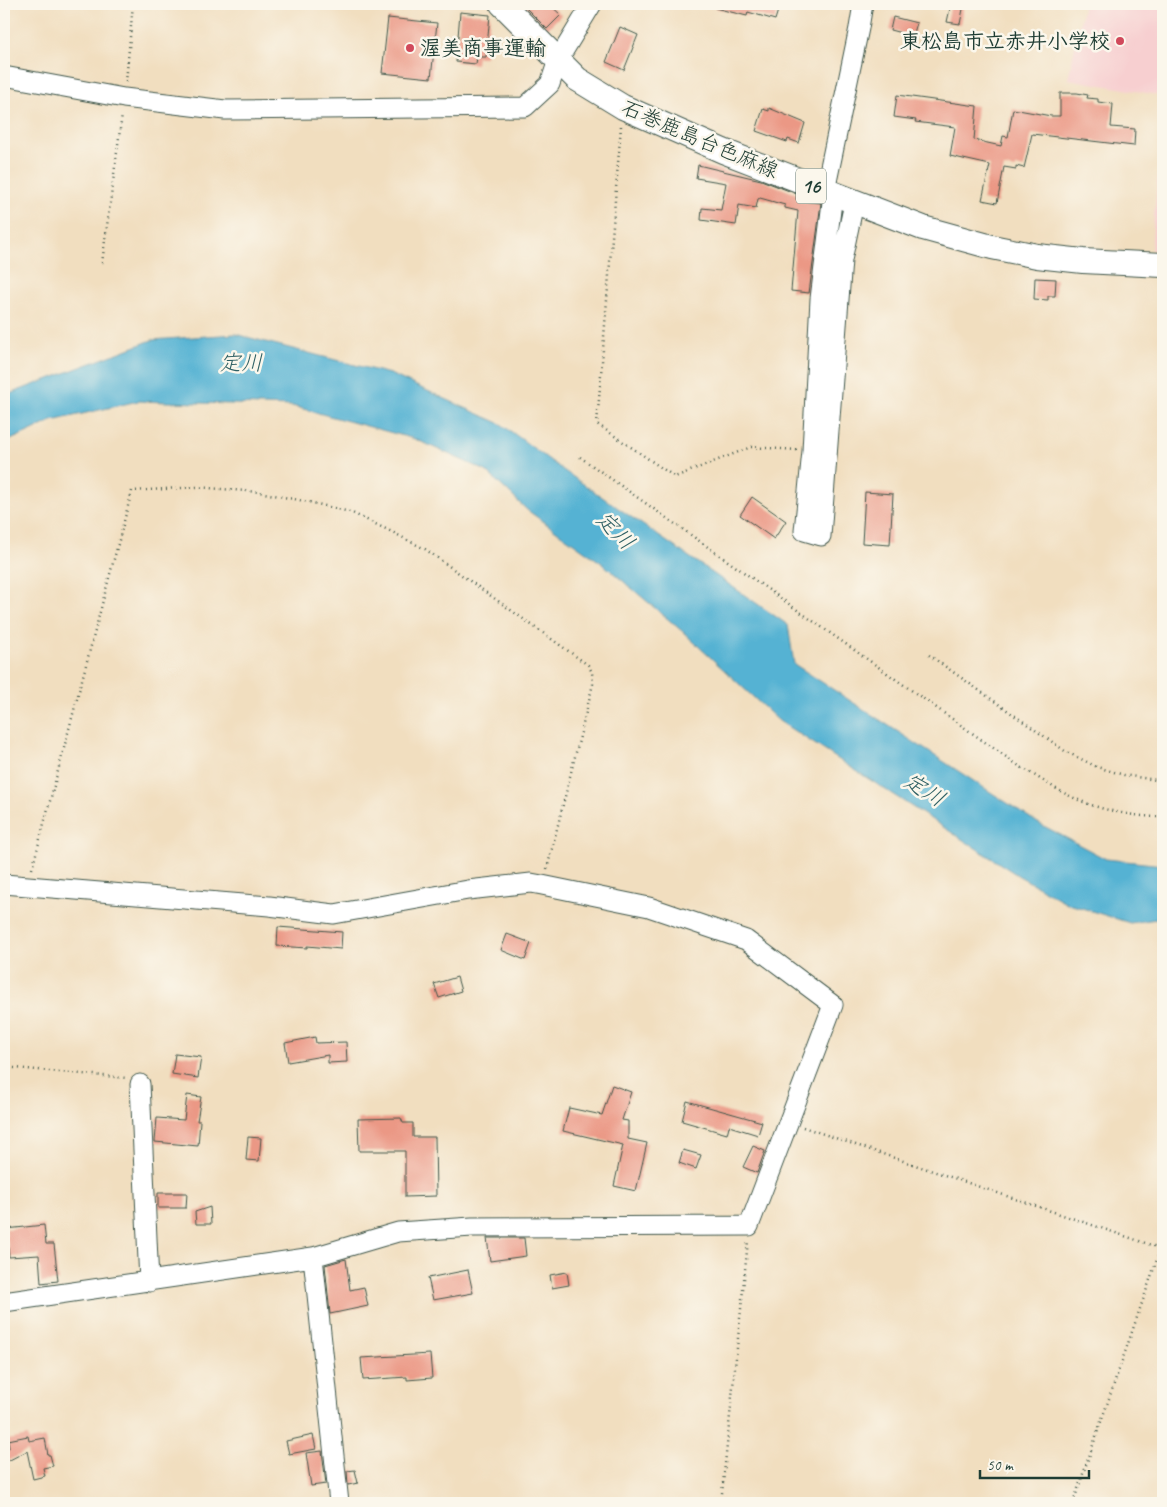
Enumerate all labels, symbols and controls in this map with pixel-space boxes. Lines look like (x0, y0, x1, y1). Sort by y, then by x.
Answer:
place label: 東松島市立赤井小学校 (900, 28, 1110, 54)
place label: 渥美商事運輸 (420, 35, 546, 61)
marker: 東松島市立赤井小学校 (1114, 35, 1126, 47)
marker: 渥美商事運輸 (404, 42, 416, 54)
street label: 石巻鹿島台色麻線 (618, 94, 782, 184)
road number: 16 (796, 168, 826, 204)
water label: 定川 (219, 349, 263, 377)
water label: 定川 (590, 505, 641, 556)
water label: 定川 (898, 766, 951, 813)
scale bar (980, 1447, 1088, 1479)
text: 50 m (987, 1456, 1014, 1475)

